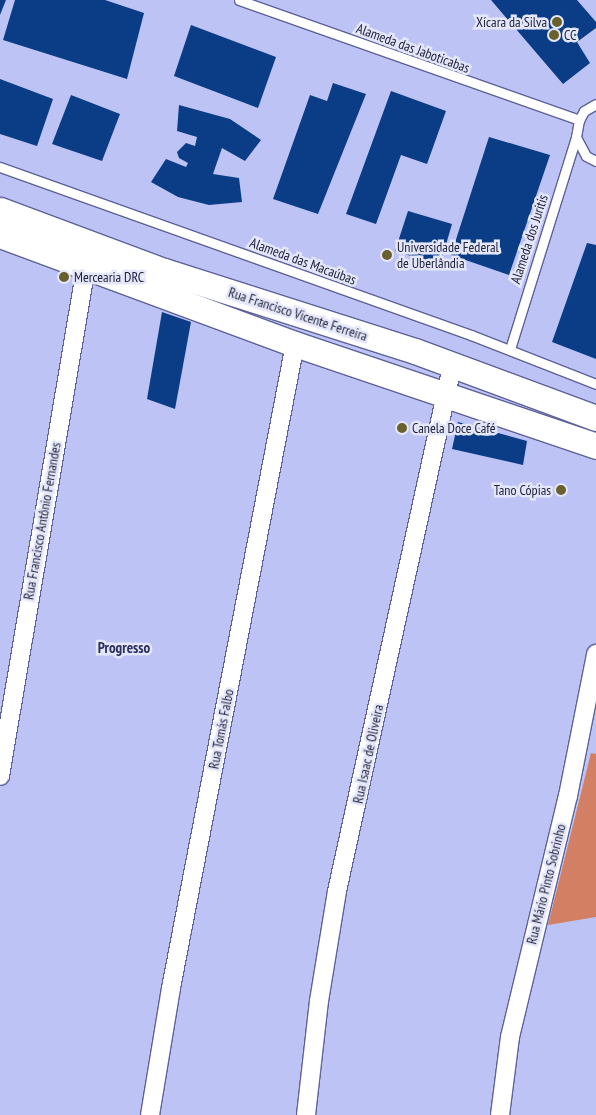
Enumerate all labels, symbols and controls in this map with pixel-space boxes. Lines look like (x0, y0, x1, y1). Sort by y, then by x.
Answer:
place label: Xícara da Silva (476, 14, 547, 30)
marker: Xícara da Silva (551, 16, 563, 28)
street label: Alameda das Jaboticabas (354, 20, 472, 76)
place label: CC (564, 27, 577, 43)
marker: CC (548, 29, 560, 41)
street label: Alameda dos Juritis (507, 192, 551, 286)
street label: Alameda das Macaúbas (248, 234, 358, 288)
place label: Universidade Federal de Uberlândia (397, 239, 499, 272)
marker: Universidade Federal de Uberlândia (381, 249, 393, 261)
place label: Mercearia DRC (74, 269, 144, 285)
marker: Mercearia DRC (58, 271, 70, 283)
street label: Rua Francisco Vicente Ferreira (226, 284, 370, 344)
place label: Canela Doce Café (412, 420, 496, 436)
marker: Canela Doce Café (396, 422, 408, 434)
street label: Rua Francisco Antônio Fernandes (20, 441, 64, 601)
place label: Tano Cópias (494, 482, 551, 498)
marker: Tano Cópias (555, 484, 567, 496)
district label: Progresso (98, 639, 150, 657)
street label: Rua Tomás Falbo (205, 687, 237, 771)
street label: Rua Isaac de Oliveira (349, 703, 387, 805)
street label: Rua Mário Pinto Sobrinho (523, 822, 569, 946)

